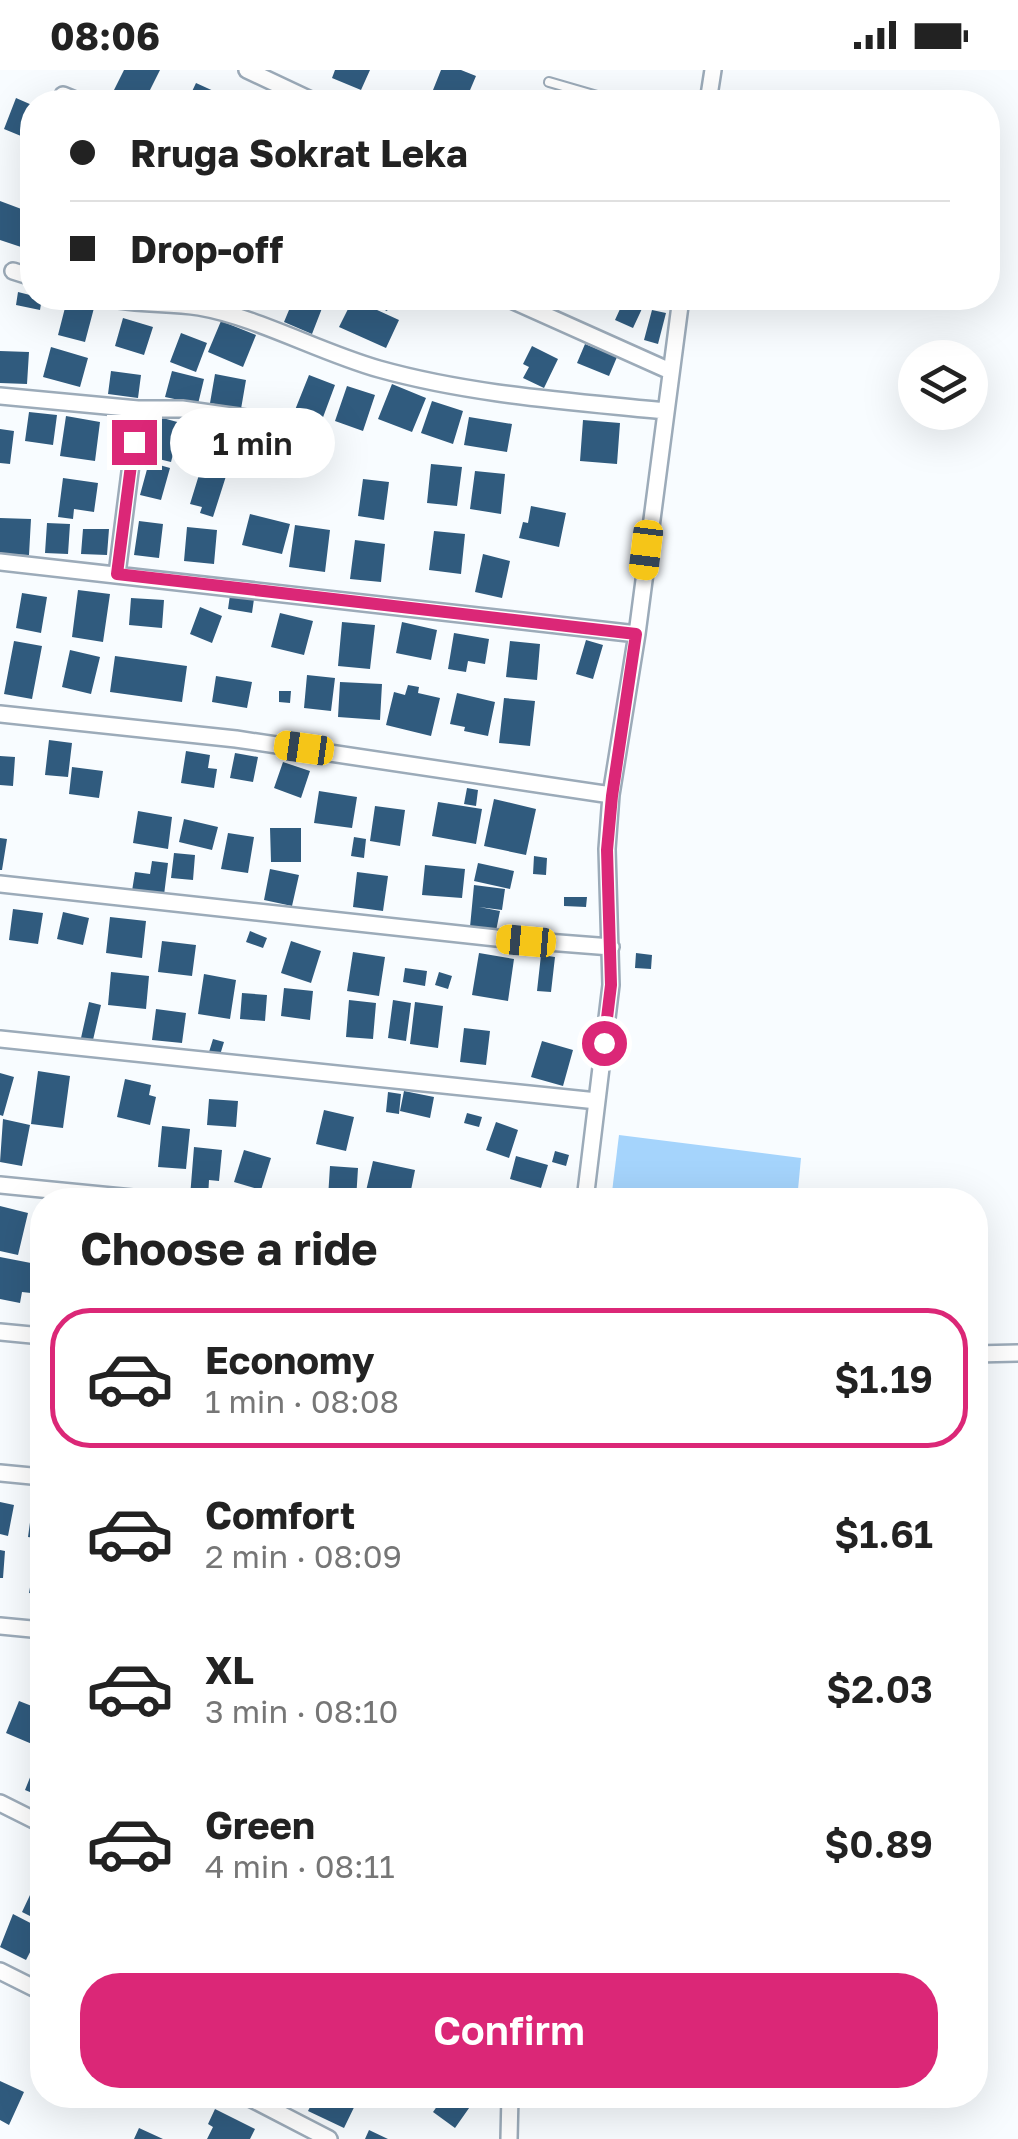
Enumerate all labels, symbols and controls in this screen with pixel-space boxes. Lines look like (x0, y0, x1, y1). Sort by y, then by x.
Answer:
text: 08:06 (50, 13, 160, 58)
text: Rruga Sokrat Leka (130, 130, 468, 175)
text: Drop-off (130, 226, 283, 271)
map controls (898, 340, 988, 430)
button: layers (898, 340, 988, 430)
callout: 1 min (169, 407, 334, 477)
route end (112, 420, 157, 465)
text: 1 min (212, 424, 293, 462)
car (627, 518, 665, 582)
car (272, 729, 336, 767)
car (495, 923, 557, 959)
route start (582, 1021, 627, 1066)
text: Choose a ride (80, 1221, 378, 1275)
icon: car (85, 1333, 175, 1423)
text: Economy (205, 1337, 374, 1382)
text: $1.19 (834, 1356, 933, 1401)
text: 1 min · 08:08 (205, 1382, 399, 1420)
icon: car (85, 1488, 175, 1578)
text: Comfort (205, 1492, 355, 1537)
text: $1.61 (834, 1511, 933, 1556)
text: 2 min · 08:09 (205, 1537, 402, 1575)
icon: car (85, 1643, 175, 1733)
text: XL (205, 1647, 254, 1692)
text: $2.03 (826, 1666, 933, 1711)
text: 3 min · 08:10 (205, 1692, 398, 1730)
icon: car (85, 1798, 175, 1888)
text: Green (205, 1802, 315, 1847)
text: $0.89 (824, 1821, 933, 1866)
text: 4 min · 08:11 (205, 1847, 395, 1885)
button: Confirm (80, 1973, 938, 2088)

